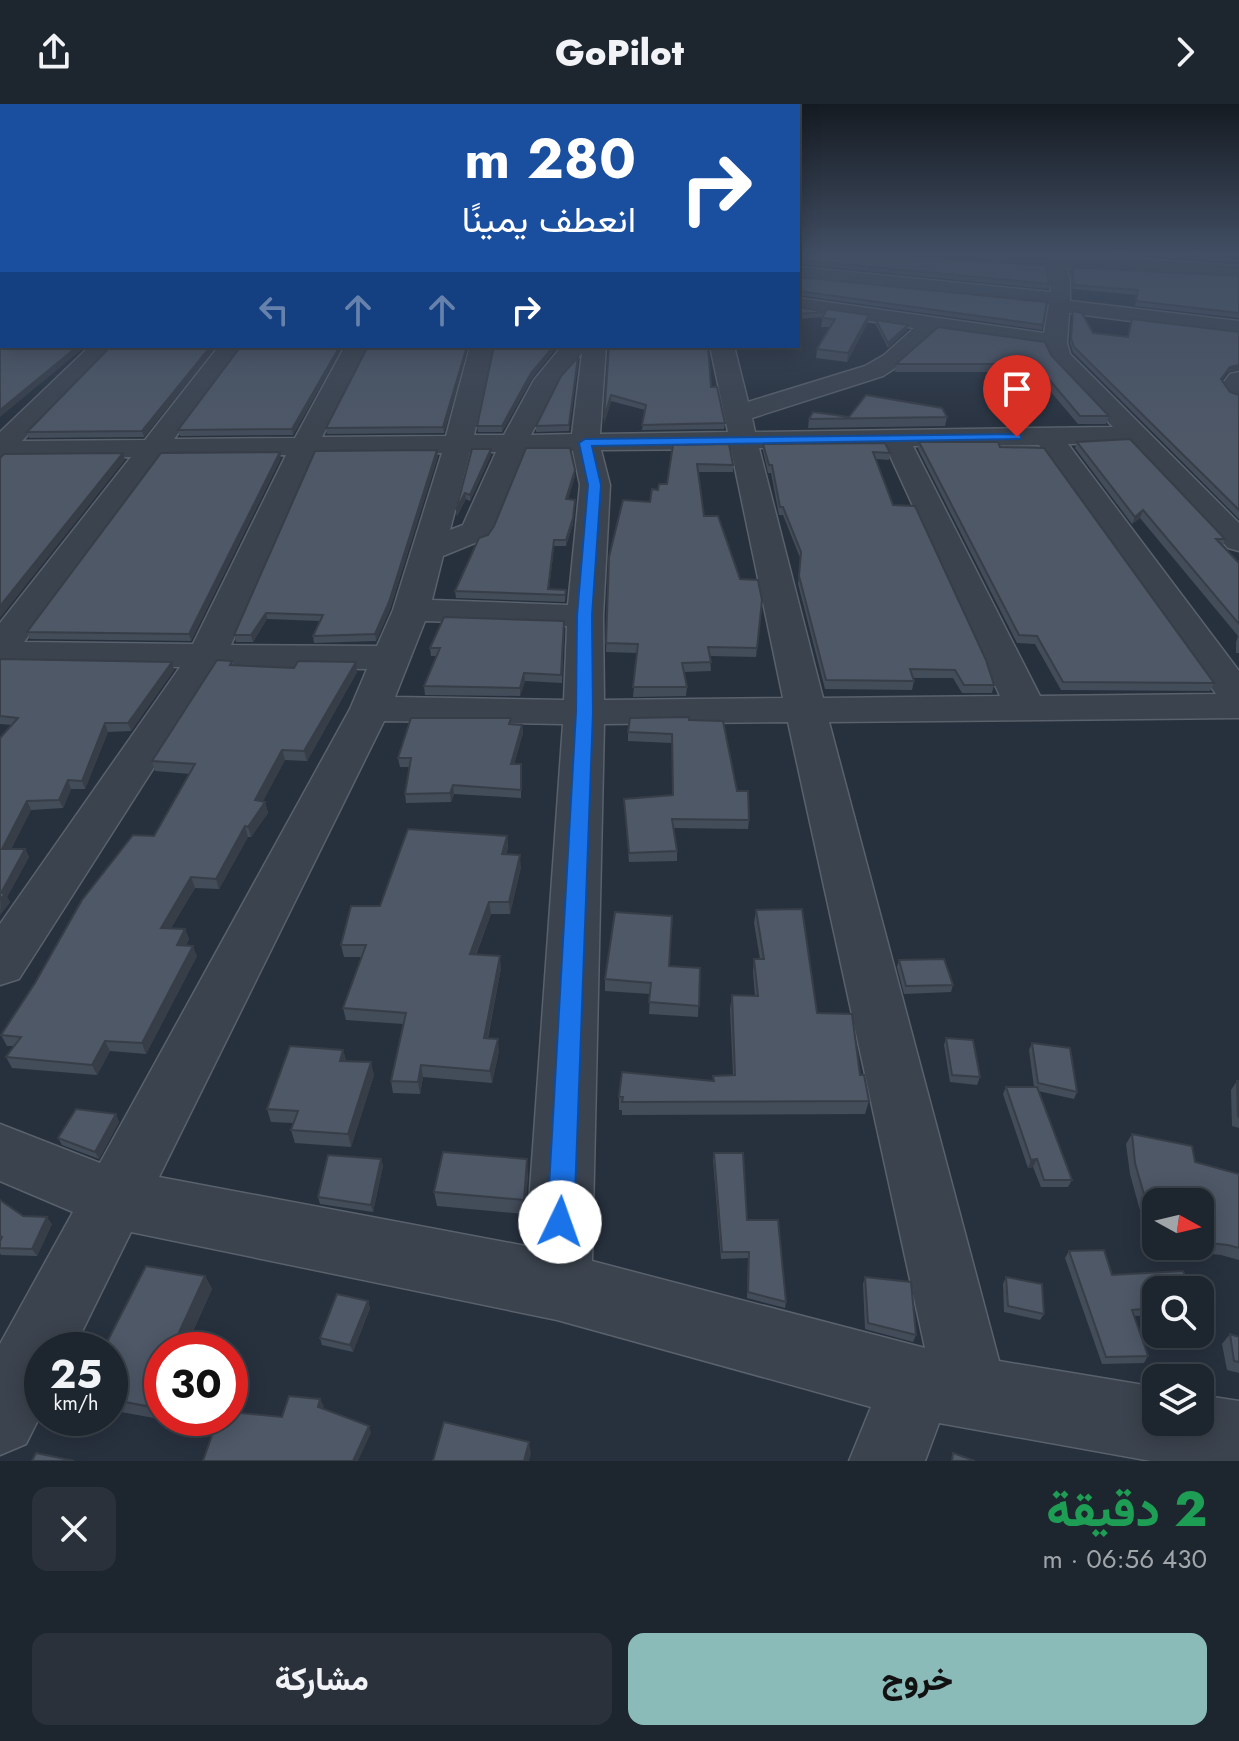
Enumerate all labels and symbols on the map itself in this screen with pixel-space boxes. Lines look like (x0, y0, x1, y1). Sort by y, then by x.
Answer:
pin (983, 355, 1051, 437)
position arrow (518, 1180, 602, 1264)
north arrow (1142, 1188, 1214, 1260)
speed limit sign: 30 (144, 1332, 248, 1436)

